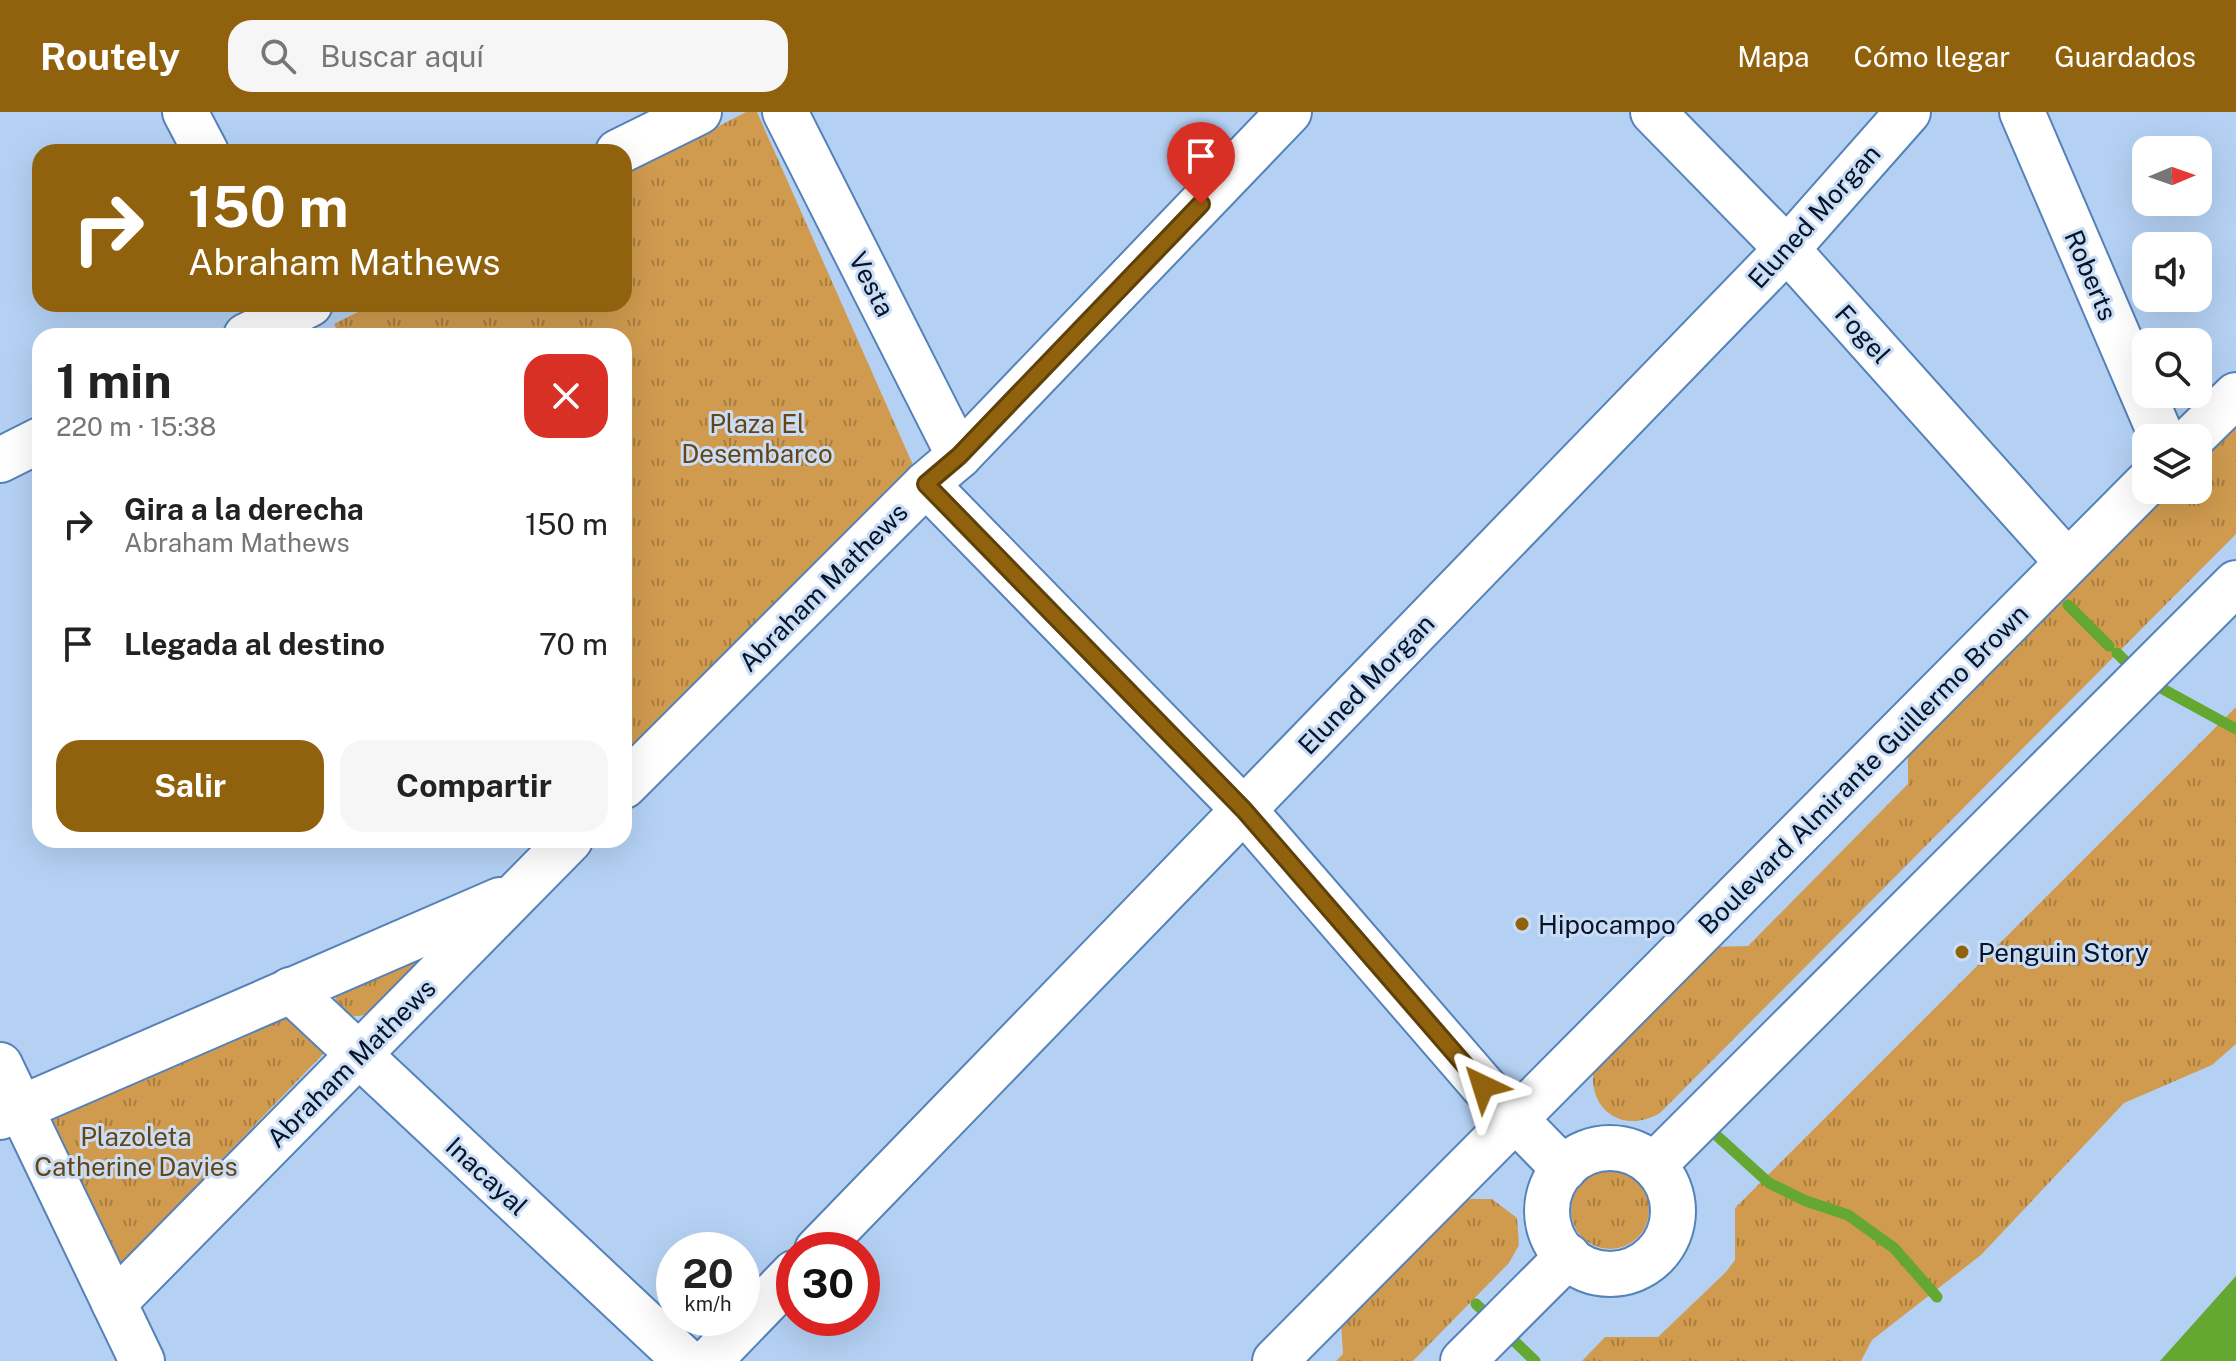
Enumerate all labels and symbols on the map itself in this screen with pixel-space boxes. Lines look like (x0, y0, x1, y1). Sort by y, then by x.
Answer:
pin (1167, 122, 1235, 204)
north arrow (2132, 136, 2212, 216)
street label: Eluned Morgan (1741, 138, 1887, 294)
street label: Roberts (2058, 225, 2124, 325)
street label: Vesta (843, 247, 901, 321)
street label: Fogel (1829, 298, 1897, 370)
park label: Plaza El Desembarco (681, 408, 833, 469)
street label: Abraham Mathews (732, 496, 914, 678)
street label: Boulevard Almirante Guillermo Brown (1692, 598, 2034, 940)
street label: Eluned Morgan (1291, 608, 1441, 760)
place label: Hipocampo (1538, 909, 1676, 940)
marker: Hipocampo (1513, 915, 1531, 933)
place label: Penguin Story (1978, 937, 2149, 968)
marker: Penguin Story (1953, 943, 1971, 961)
street label: Abraham Mathews (260, 972, 442, 1154)
position arrow (1441, 1044, 1525, 1128)
park label: Plazoleta Catherine Davies (34, 1121, 238, 1182)
street label: Inacayal (440, 1130, 534, 1222)
speed limit sign: 30 (776, 1232, 880, 1336)

